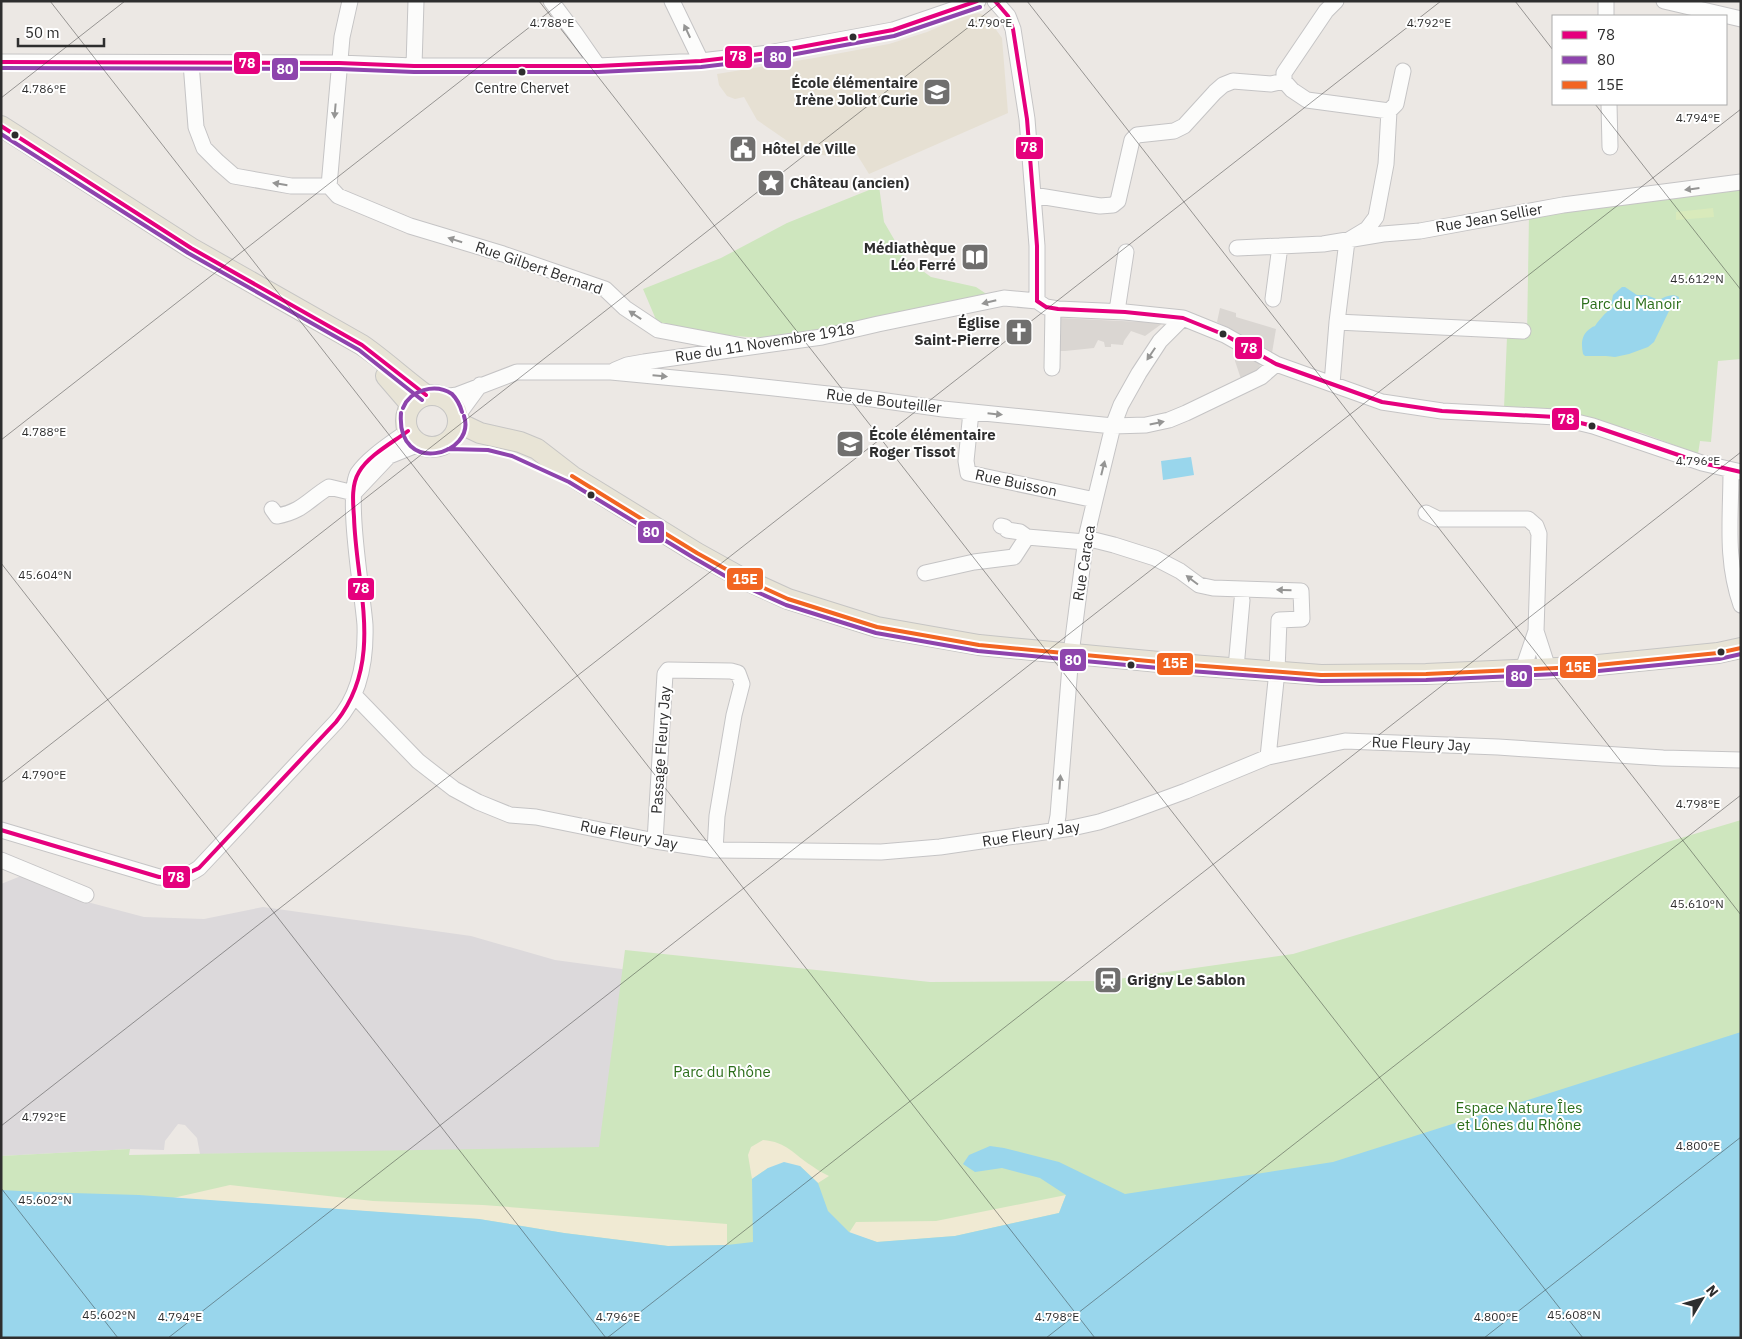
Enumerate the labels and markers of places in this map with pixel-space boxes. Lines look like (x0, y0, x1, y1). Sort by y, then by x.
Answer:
unlabelled marker (848, 32, 858, 42)
marker: Centre Chervet (517, 67, 527, 77)
place label: École élémentaire Irène Joliot Curie (791, 73, 918, 109)
school or university icon: École élémentaire Irène Joliot Curie (922, 77, 952, 107)
place label: Centre Chervet (475, 79, 569, 97)
unlabelled marker (10, 130, 20, 140)
public building icon: Hôtel de Ville (728, 134, 758, 164)
place label: Hôtel de Ville (762, 139, 856, 158)
place icon: Château (ancien) (756, 168, 786, 198)
place label: Château (ancien) (790, 173, 909, 192)
place label: Médiathèque Léo Ferré (864, 238, 956, 274)
library icon: Médiathèque Léo Ferré (960, 242, 990, 272)
place label: Église Saint-Pierre (914, 313, 1000, 349)
church icon: Église Saint-Pierre (1004, 317, 1034, 347)
unlabelled marker (1218, 329, 1228, 339)
unlabelled marker (1587, 421, 1597, 431)
place label: École élémentaire Roger Tissot (869, 425, 996, 461)
school or university icon: École élémentaire Roger Tissot (835, 429, 865, 459)
unlabelled marker (586, 490, 596, 500)
unlabelled marker (1716, 647, 1726, 657)
unlabelled marker (1126, 660, 1136, 670)
station icon: Grigny Le Sablon (1093, 965, 1123, 995)
place label: Grigny Le Sablon (1127, 970, 1246, 989)

